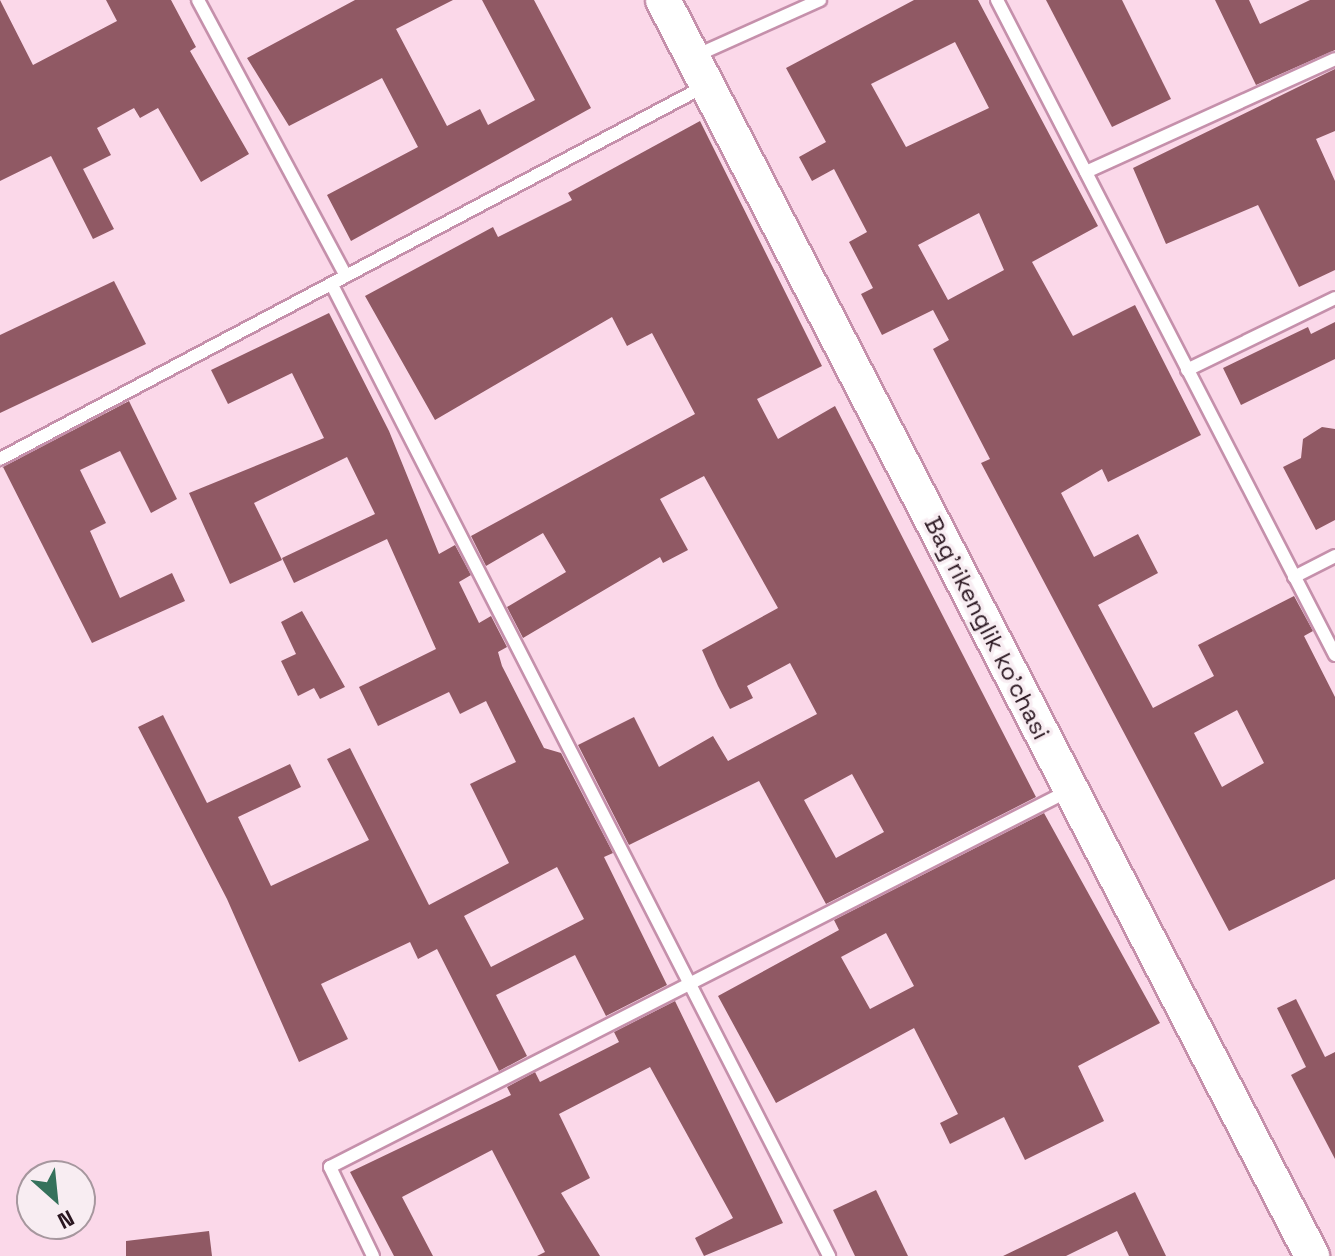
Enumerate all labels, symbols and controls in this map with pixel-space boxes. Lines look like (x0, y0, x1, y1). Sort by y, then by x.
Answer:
street label: Bag'rikenglik ko'chasi (918, 512, 1056, 744)
north arrow (16, 1160, 96, 1240)
text: N (53, 1204, 79, 1235)

